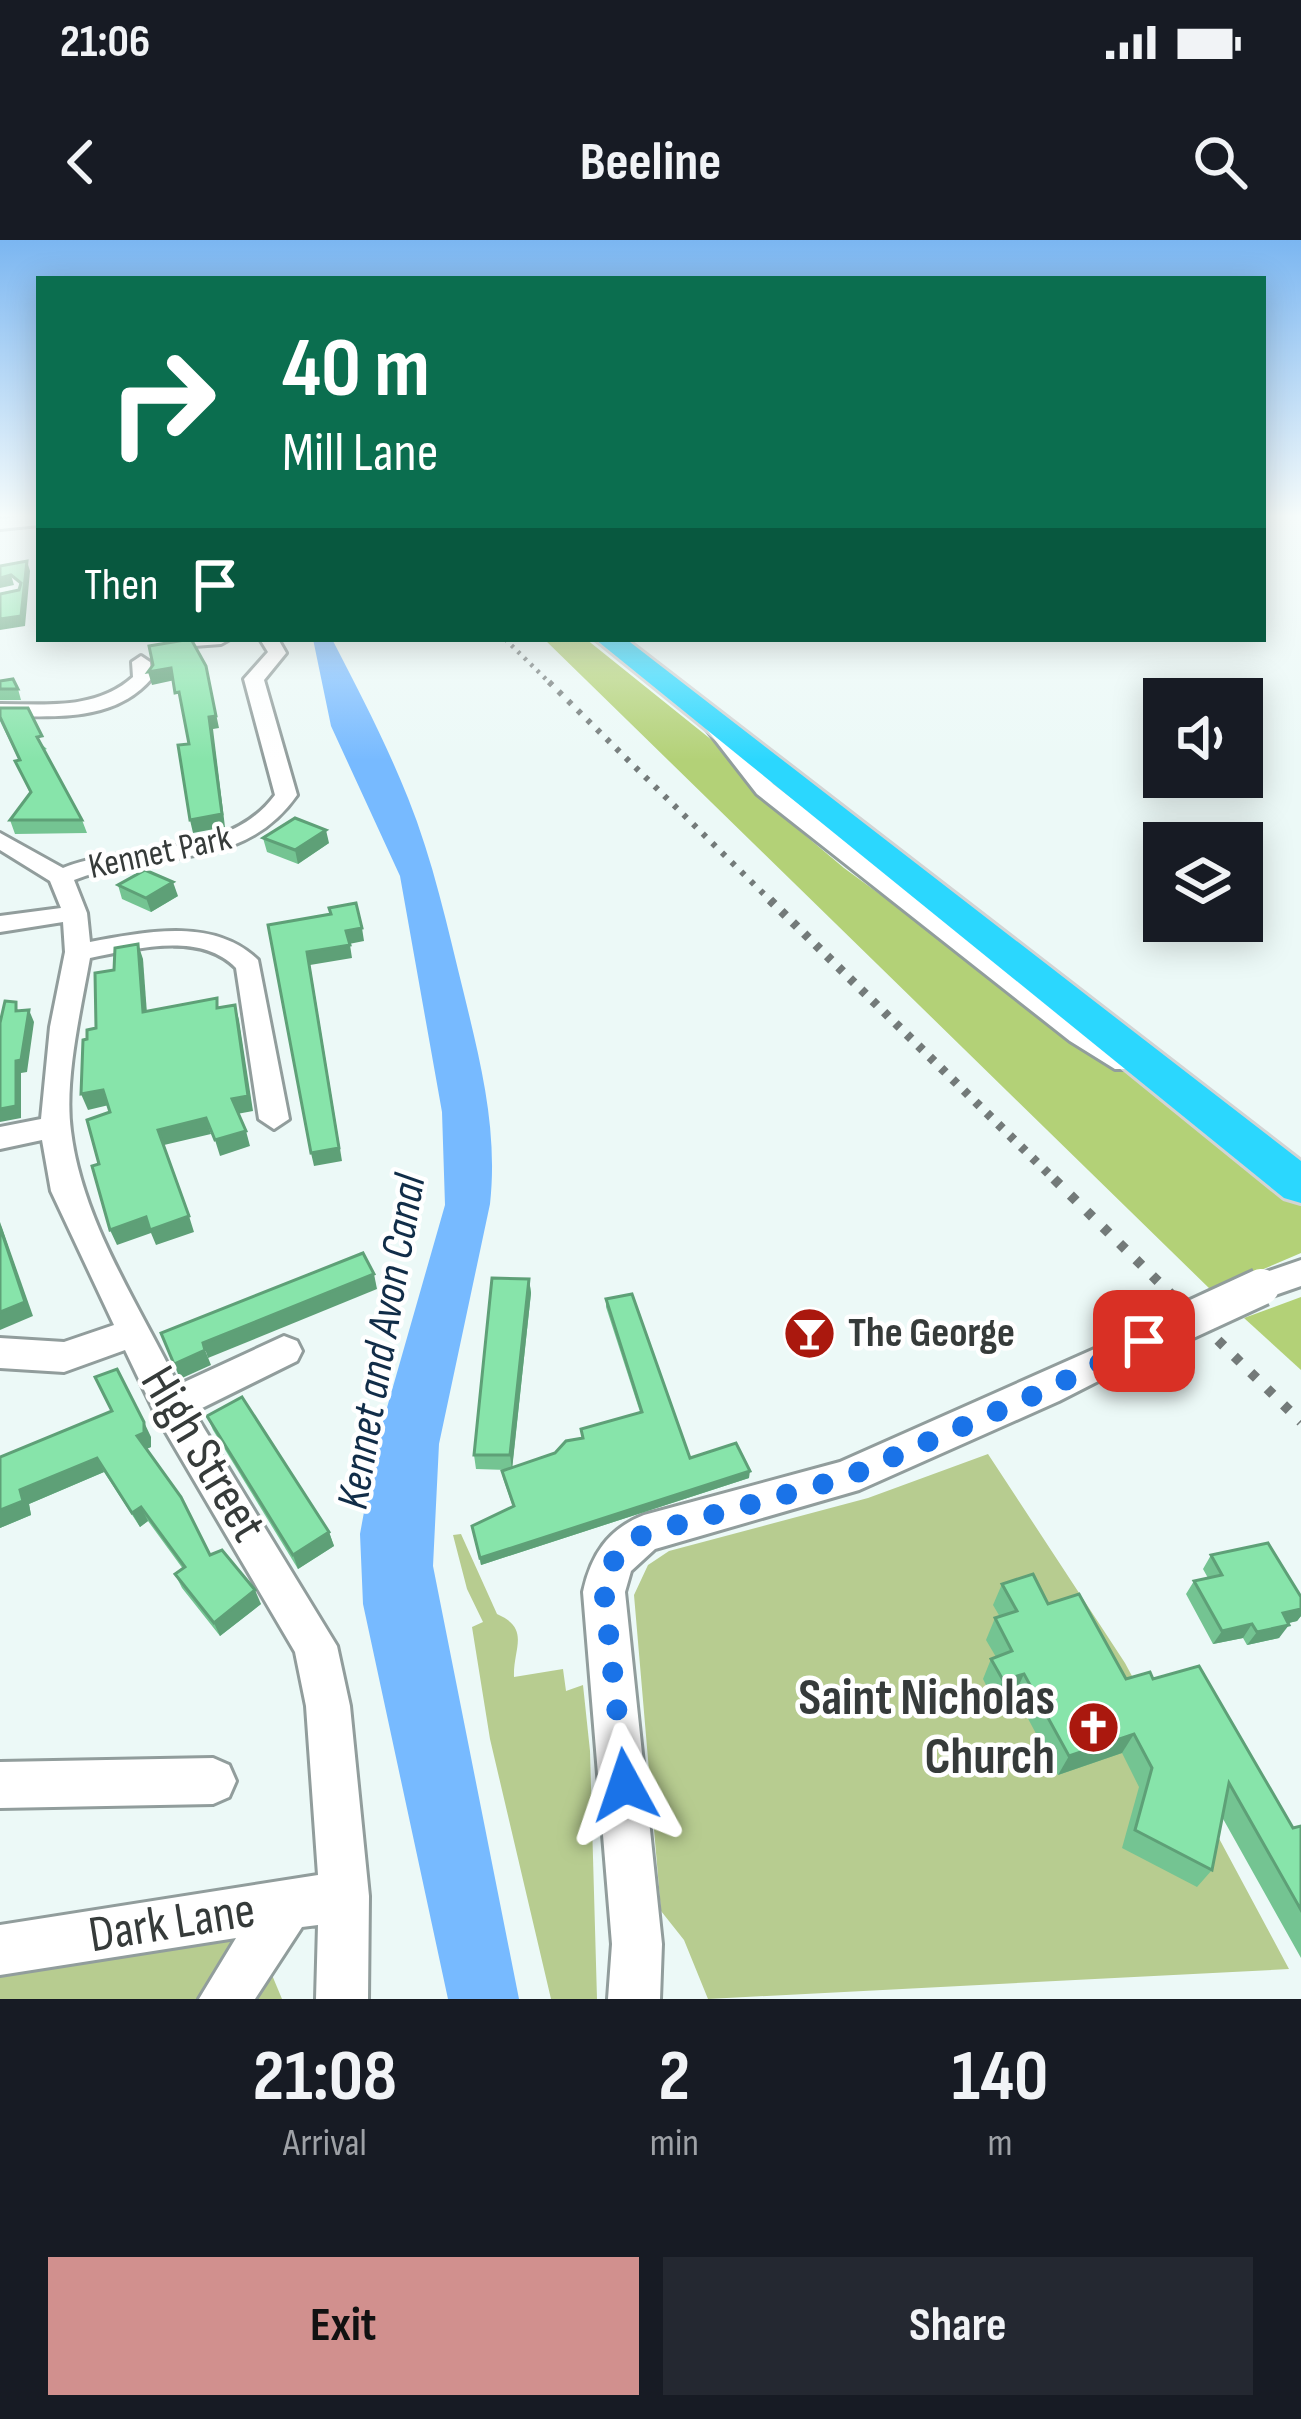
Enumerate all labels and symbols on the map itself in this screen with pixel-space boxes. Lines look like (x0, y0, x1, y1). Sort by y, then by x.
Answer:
street label: Kennet Park (85, 817, 235, 889)
water label: Kennet and Avon Canal (326, 1169, 439, 1513)
pin (1093, 1290, 1195, 1392)
bar icon: The George (781, 1305, 837, 1361)
place label: The George (848, 1308, 1015, 1359)
street label: High Street (127, 1355, 279, 1553)
place label: Saint Nicholas Church (798, 1668, 1055, 1788)
church icon: Saint Nicholas Church (1066, 1699, 1122, 1755)
position arrow (562, 1722, 688, 1848)
street label: Dark Lane (85, 1880, 259, 1966)

